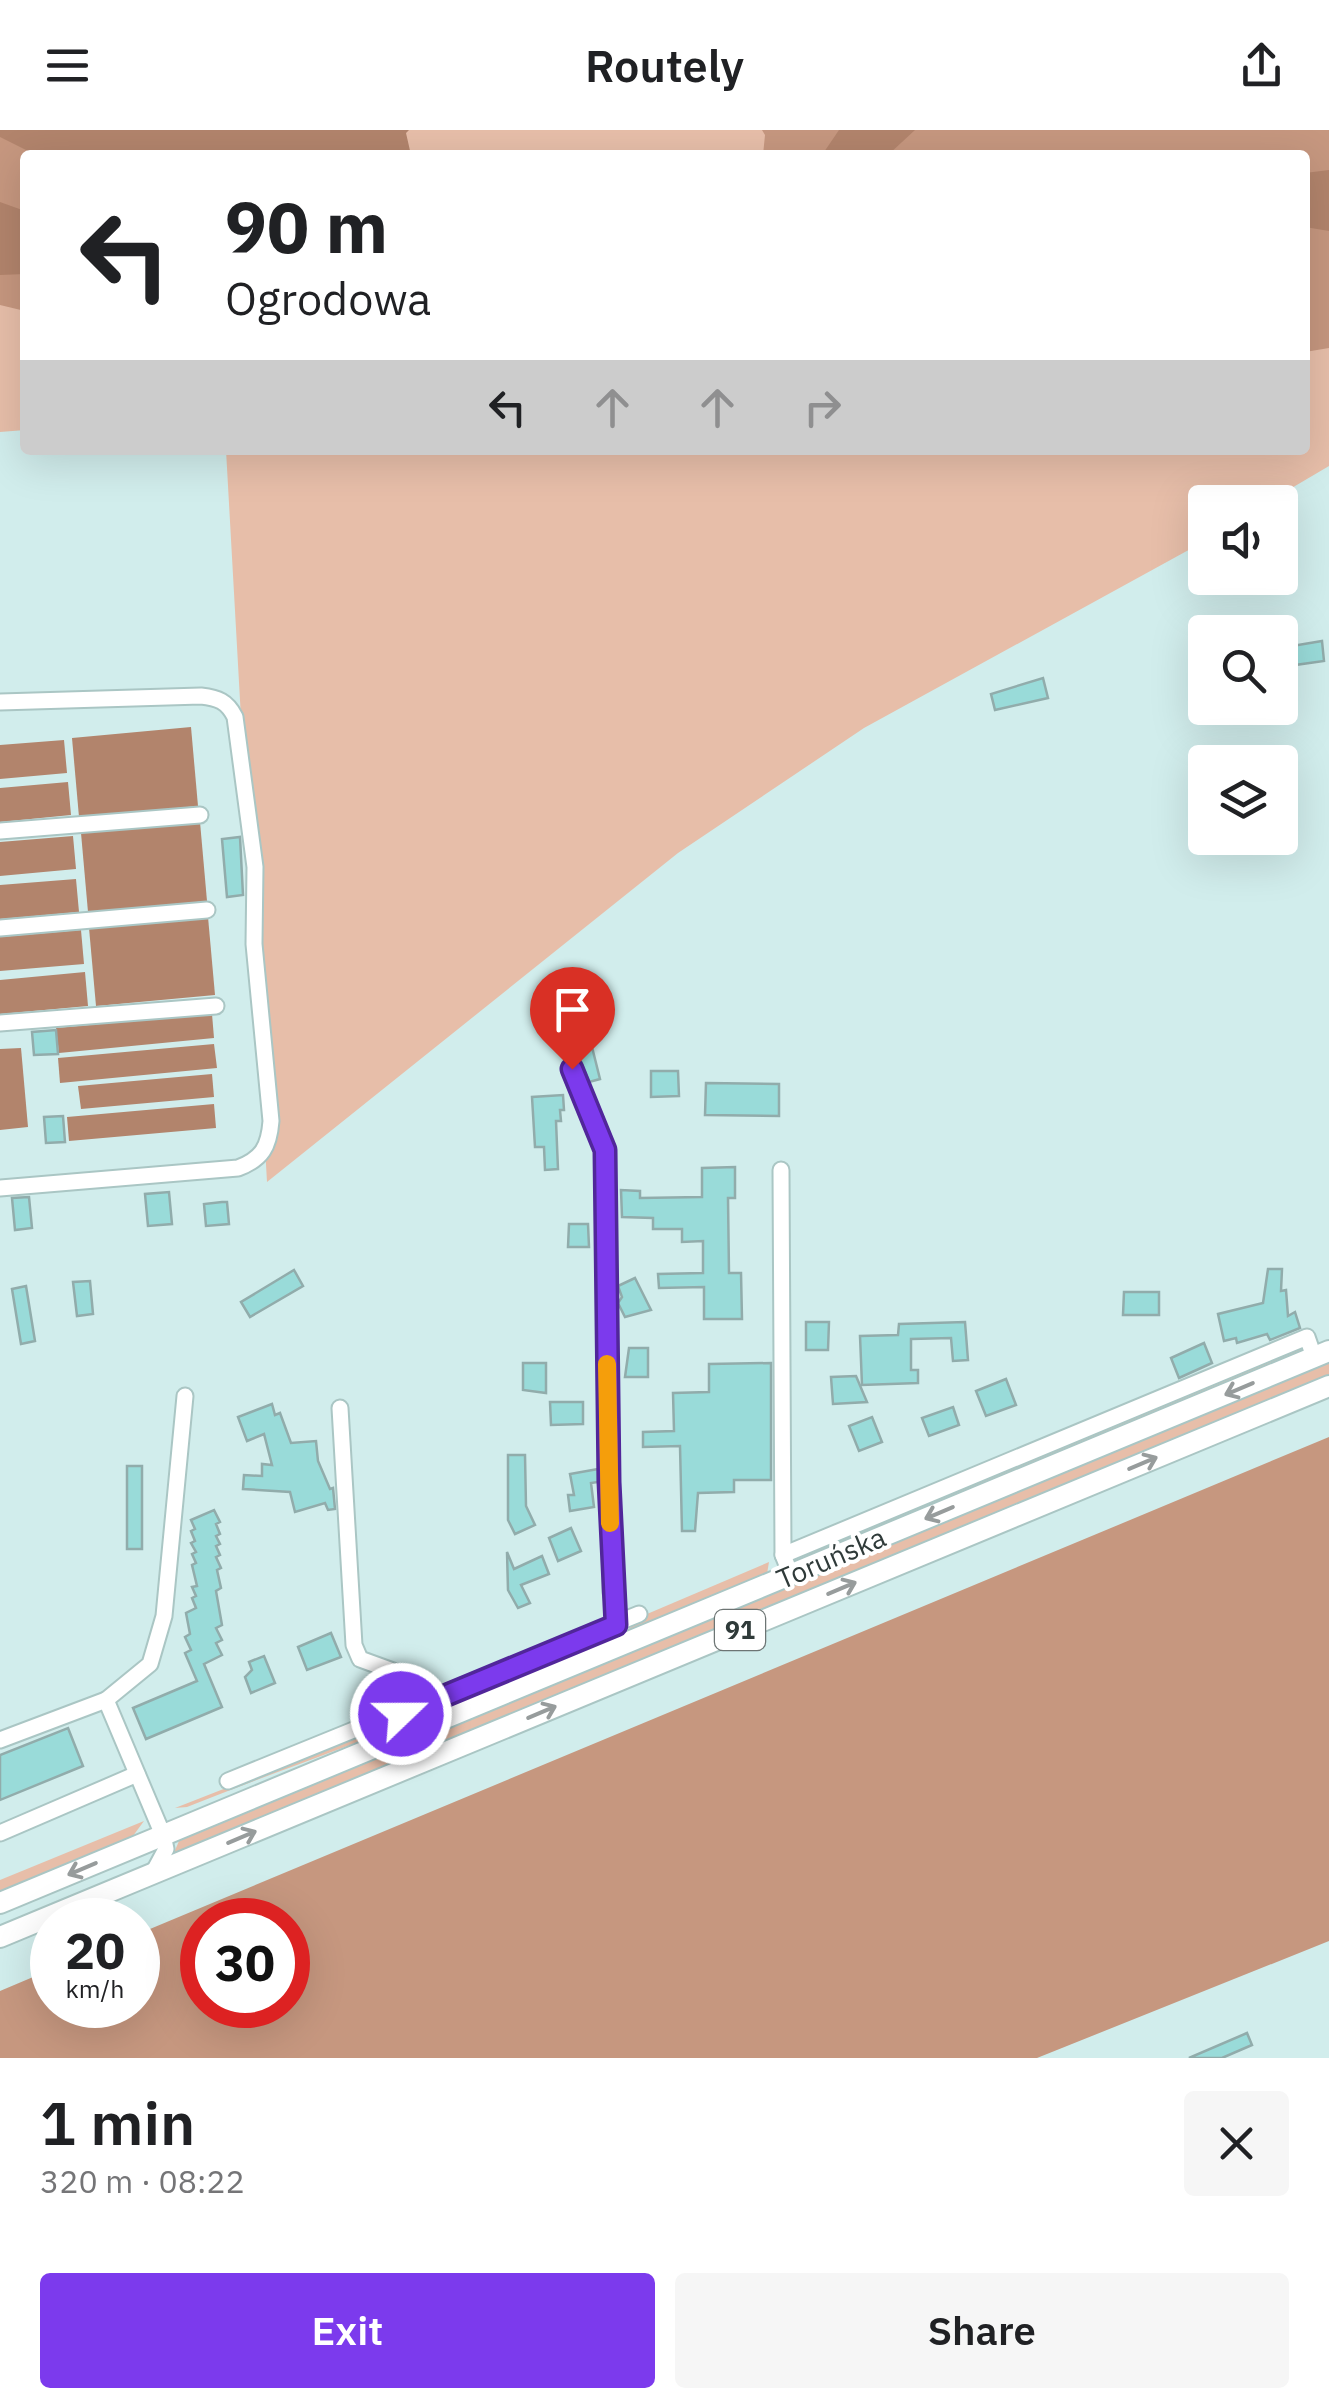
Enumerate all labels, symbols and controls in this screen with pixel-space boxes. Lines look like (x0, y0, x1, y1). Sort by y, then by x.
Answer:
text: Routely (585, 36, 744, 94)
icon: menu (40, 38, 95, 93)
icon: share (1234, 38, 1289, 93)
text: 90 m (225, 181, 388, 272)
icon: left (60, 190, 190, 320)
text: Ogrodowa (225, 269, 431, 327)
icon: left (480, 380, 535, 435)
icon: ahead (585, 380, 640, 435)
icon: ahead (690, 380, 745, 435)
icon: right (795, 380, 850, 435)
map controls (1188, 485, 1298, 855)
button: sound (1188, 485, 1298, 595)
button: search (1188, 615, 1298, 725)
button: layers (1188, 745, 1298, 855)
pin (530, 967, 615, 1070)
icon: arrive (545, 982, 600, 1037)
one-way arrow (1224, 1381, 1255, 1399)
one-way arrow (1127, 1453, 1157, 1471)
one-way arrow (924, 1506, 955, 1524)
street label: Toruńska (771, 1518, 891, 1597)
one-way arrow (827, 1577, 857, 1595)
road number: 91 (715, 1610, 765, 1650)
position arrow (349, 1662, 453, 1766)
one-way arrow (526, 1702, 557, 1720)
one-way arrow (226, 1827, 257, 1845)
one-way arrow (67, 1862, 97, 1880)
speed limit sign: 30 (180, 1898, 310, 2028)
text: 20 (65, 1918, 125, 1983)
text: km/h (66, 1972, 124, 2005)
text: 1 min (40, 2083, 195, 2162)
button: close (1184, 2091, 1289, 2196)
text: 320 m · 08:22 (40, 2160, 245, 2202)
button: Exit (40, 2273, 655, 2388)
button: Share (675, 2273, 1289, 2388)

